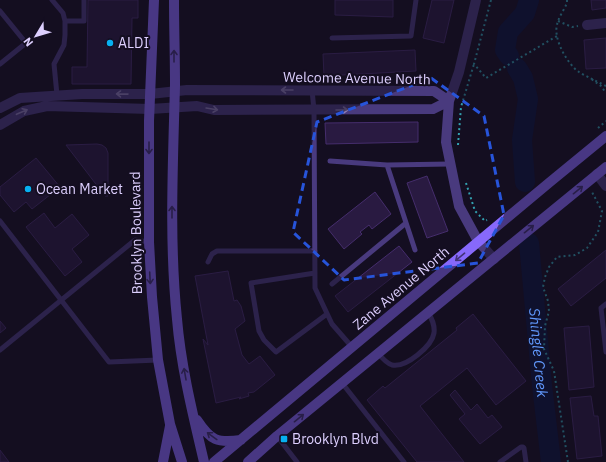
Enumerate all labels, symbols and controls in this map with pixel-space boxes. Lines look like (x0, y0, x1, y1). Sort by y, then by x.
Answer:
north arrow (16, 16, 56, 56)
place label: ALDI (118, 34, 149, 52)
text: N (20, 35, 36, 50)
marker: ALDI (105, 38, 115, 48)
one-way arrow (170, 50, 178, 63)
street label: Welcome Avenue North (283, 68, 431, 88)
one-way arrow (281, 86, 294, 94)
one-way arrow (116, 90, 129, 98)
one-way arrow (205, 105, 218, 113)
one-way arrow (335, 106, 348, 113)
one-way arrow (16, 108, 28, 116)
one-way arrow (145, 141, 153, 154)
street label: Brooklyn Boulevard (126, 171, 146, 295)
place label: Ocean Market (36, 180, 123, 198)
marker: Ocean Market (23, 184, 33, 194)
one-way arrow (572, 185, 583, 194)
one-way arrow (168, 206, 176, 219)
one-way arrow (524, 225, 535, 234)
street label: Zane Avenue North (349, 242, 453, 334)
one-way arrow (455, 252, 466, 261)
one-way arrow (147, 271, 154, 284)
water label: Shingle Creek (525, 307, 553, 399)
one-way arrow (181, 368, 189, 381)
one-way arrow (293, 414, 304, 423)
place label: Brooklyn Blvd (292, 430, 379, 448)
one-way arrow (206, 432, 217, 440)
marker: Brooklyn Blvd (279, 434, 289, 444)

